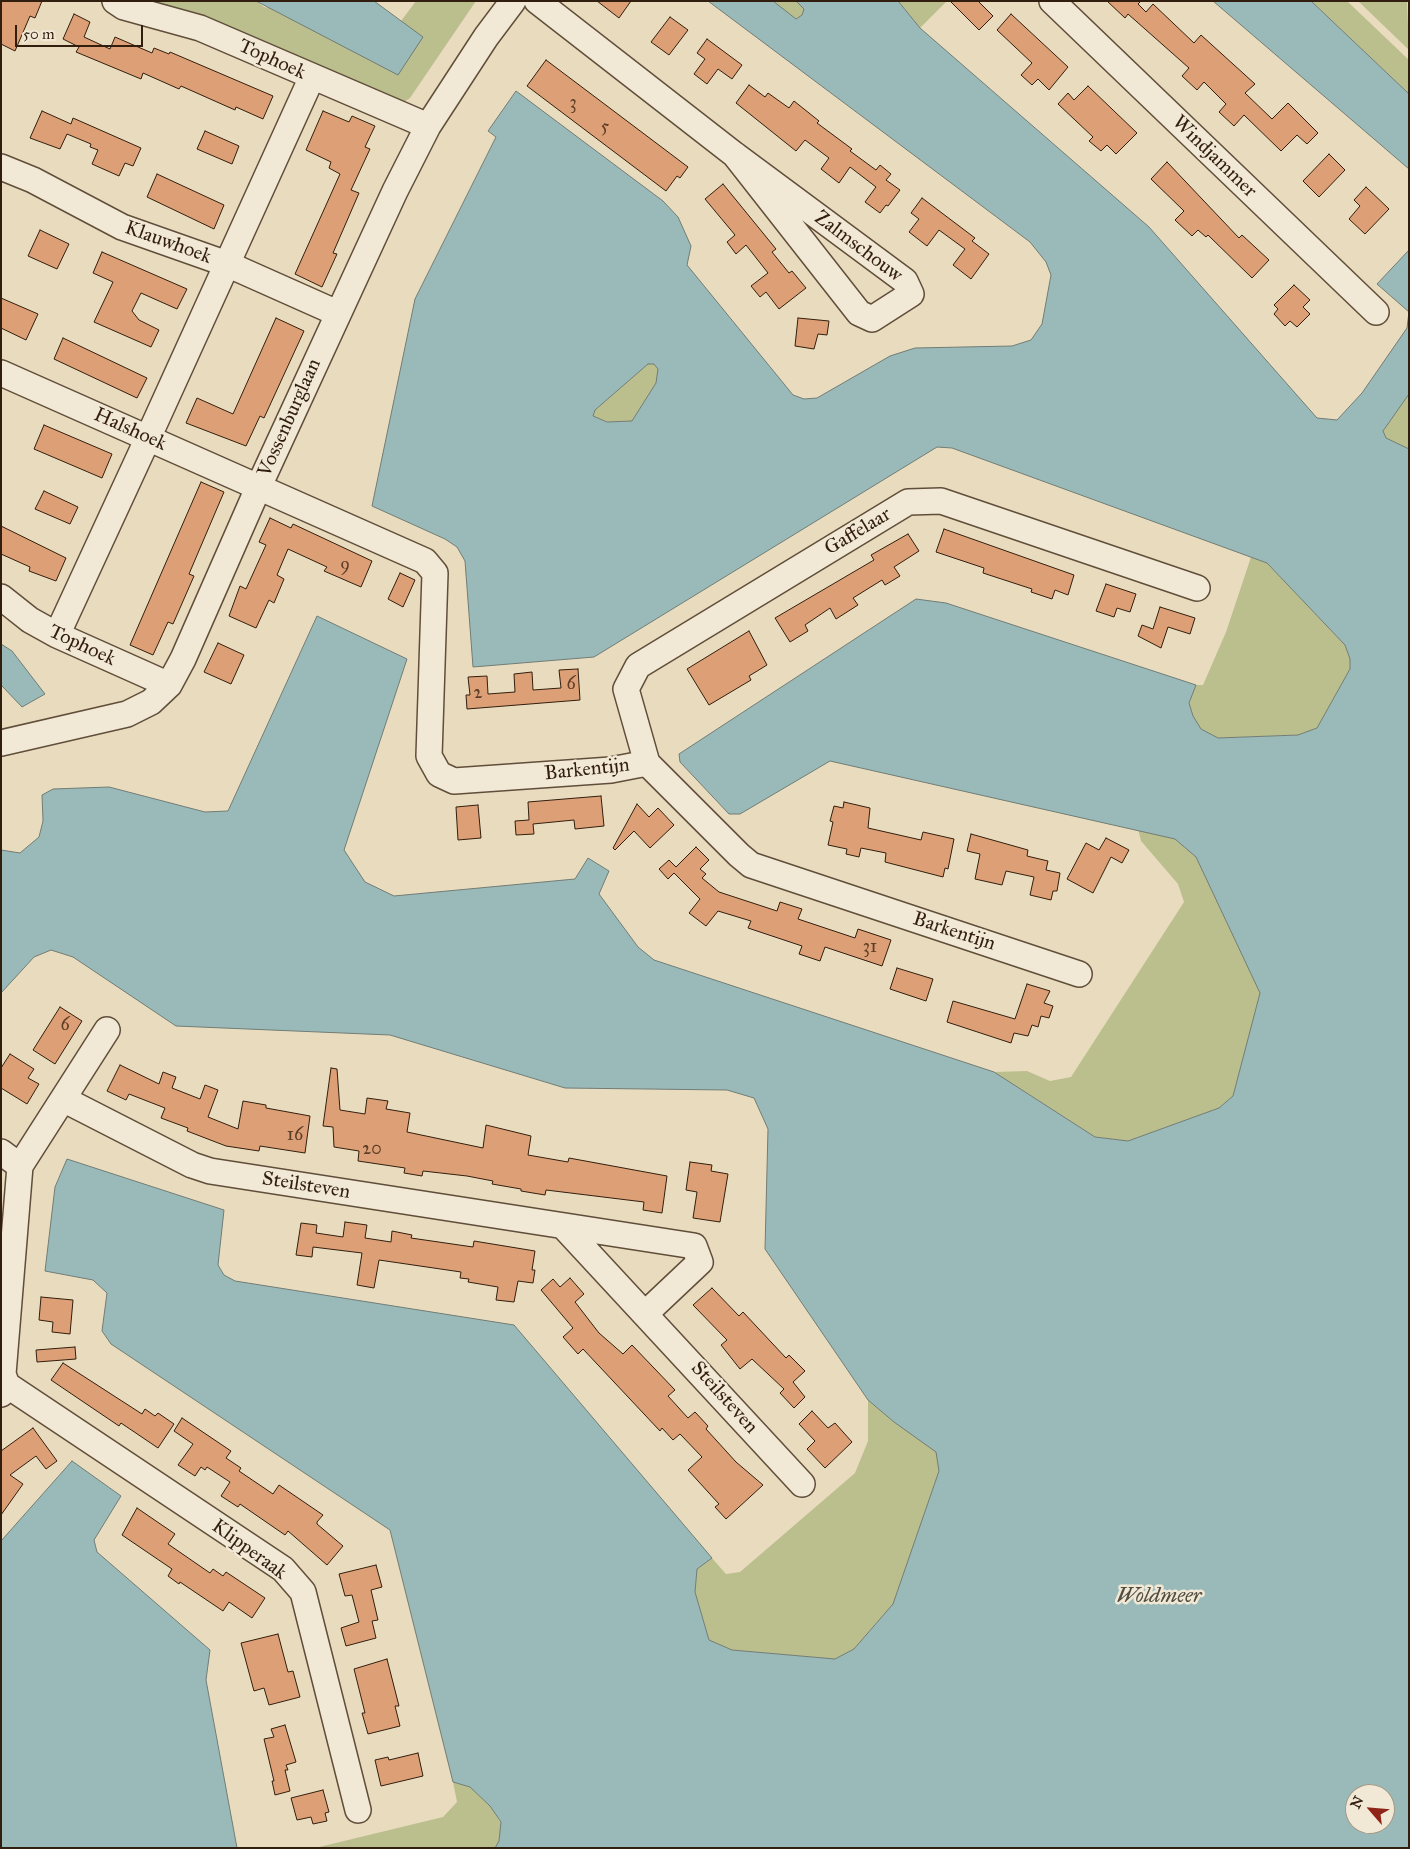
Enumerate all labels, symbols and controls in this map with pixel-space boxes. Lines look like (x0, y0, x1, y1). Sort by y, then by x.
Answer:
scale bar (18, 15, 145, 47)
text: 50 m (23, 25, 55, 43)
street label: Tophoek (235, 35, 309, 85)
house number: 3 (569, 93, 577, 115)
street label: Windjammer (1167, 111, 1261, 203)
house number: 5 (601, 117, 609, 139)
street label: Zalmschouw (809, 206, 907, 288)
street label: Klauwhoek (121, 216, 215, 270)
street label: Vossenburglaan (253, 355, 327, 481)
street label: Halshoek (90, 403, 170, 457)
street label: Gaffelaar (820, 503, 896, 561)
house number: 9 (340, 555, 350, 577)
street label: Tophoek (45, 620, 119, 672)
house number: 6 (566, 674, 576, 696)
house number: 2 (474, 683, 482, 705)
street label: Barkentijn (543, 754, 631, 786)
street label: Barkentijn (910, 907, 998, 957)
house number: 31 (863, 937, 877, 959)
house number: 6 (60, 1015, 70, 1037)
house number: 16 (287, 1125, 303, 1147)
house number: 20 (362, 1139, 382, 1161)
street label: Steilsteven (260, 1167, 352, 1205)
street label: Steilsteven (685, 1357, 763, 1439)
street label: Klipperaak (207, 1515, 291, 1585)
water label: Woldmeer (1116, 1584, 1202, 1610)
north arrow (1345, 1784, 1395, 1834)
text: N (1347, 1793, 1367, 1812)

